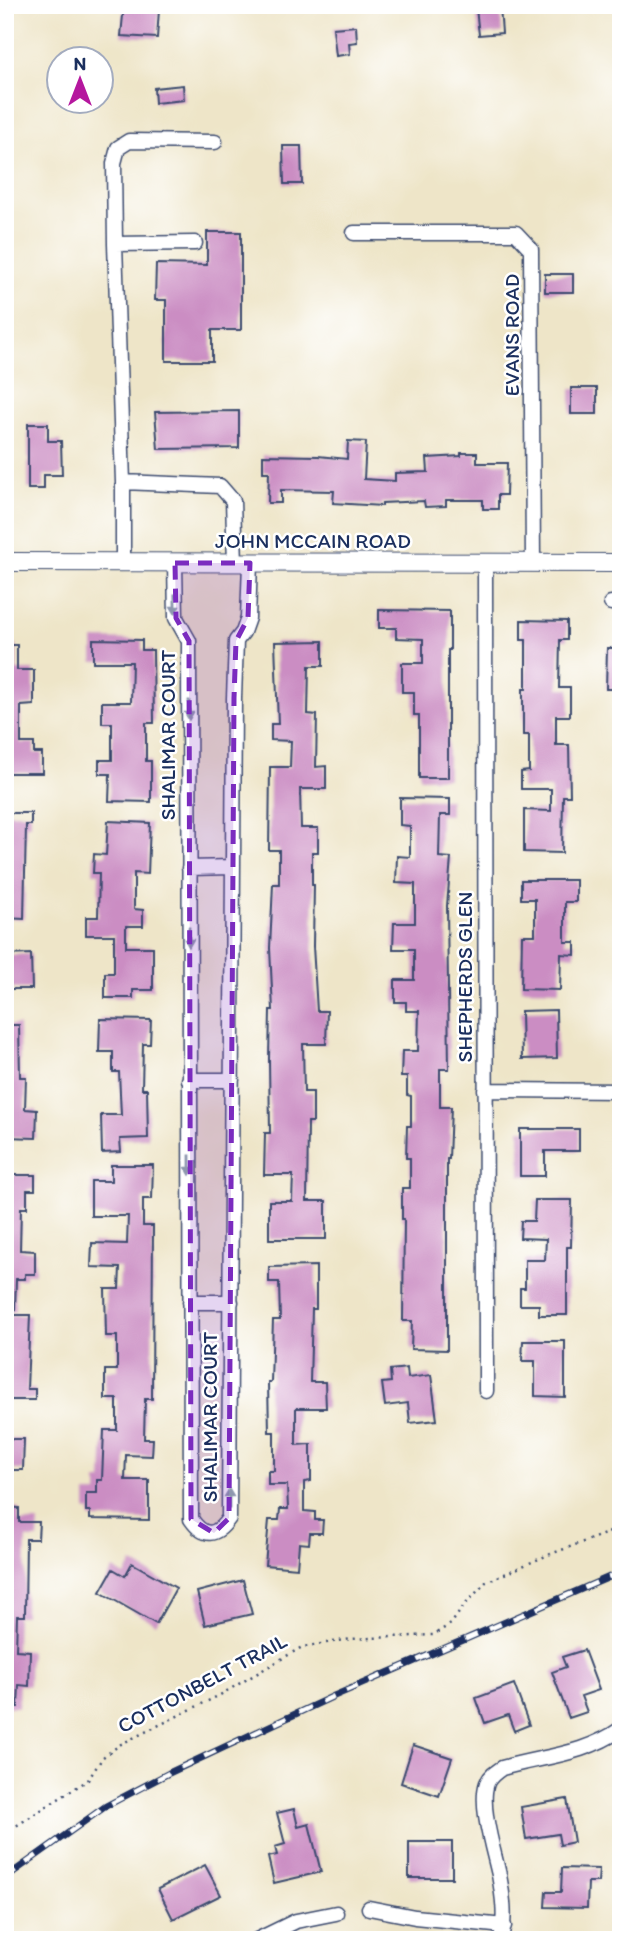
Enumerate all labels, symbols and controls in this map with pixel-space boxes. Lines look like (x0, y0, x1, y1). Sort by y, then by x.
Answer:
north arrow (46, 46, 116, 116)
text: N (74, 52, 86, 75)
street label: EVANS ROAD (499, 274, 524, 396)
street label: JOHN MCCAIN ROAD (215, 528, 411, 553)
one-way arrow (170, 593, 181, 615)
street label: SHALIMAR COURT (155, 649, 180, 820)
one-way arrow (183, 699, 195, 721)
street label: SHEPHERDS GLEN (452, 892, 477, 1062)
one-way arrow (183, 927, 195, 949)
one-way arrow (184, 1154, 195, 1176)
street label: SHALIMAR COURT (197, 1331, 222, 1502)
one-way arrow (224, 1488, 235, 1510)
street label: COTTONBELT TRAIL (113, 1628, 291, 1738)

